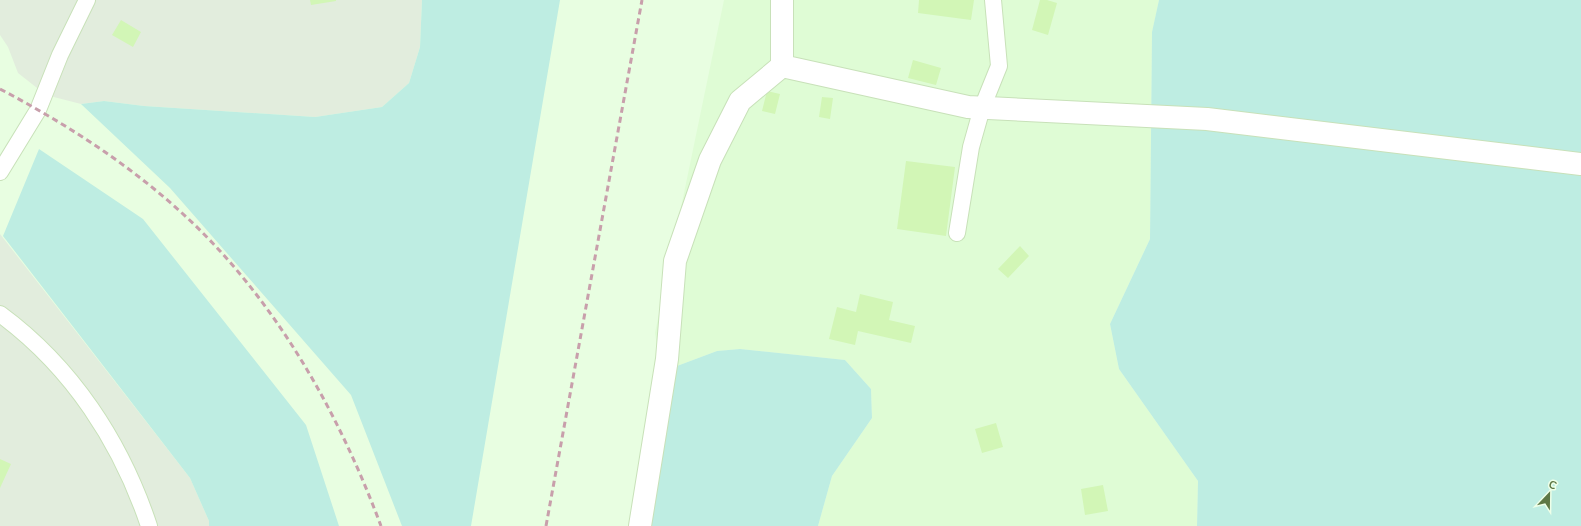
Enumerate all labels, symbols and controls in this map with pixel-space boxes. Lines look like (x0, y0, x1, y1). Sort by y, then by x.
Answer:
north arrow (1529, 474, 1569, 514)
text: С (1546, 477, 1559, 494)

